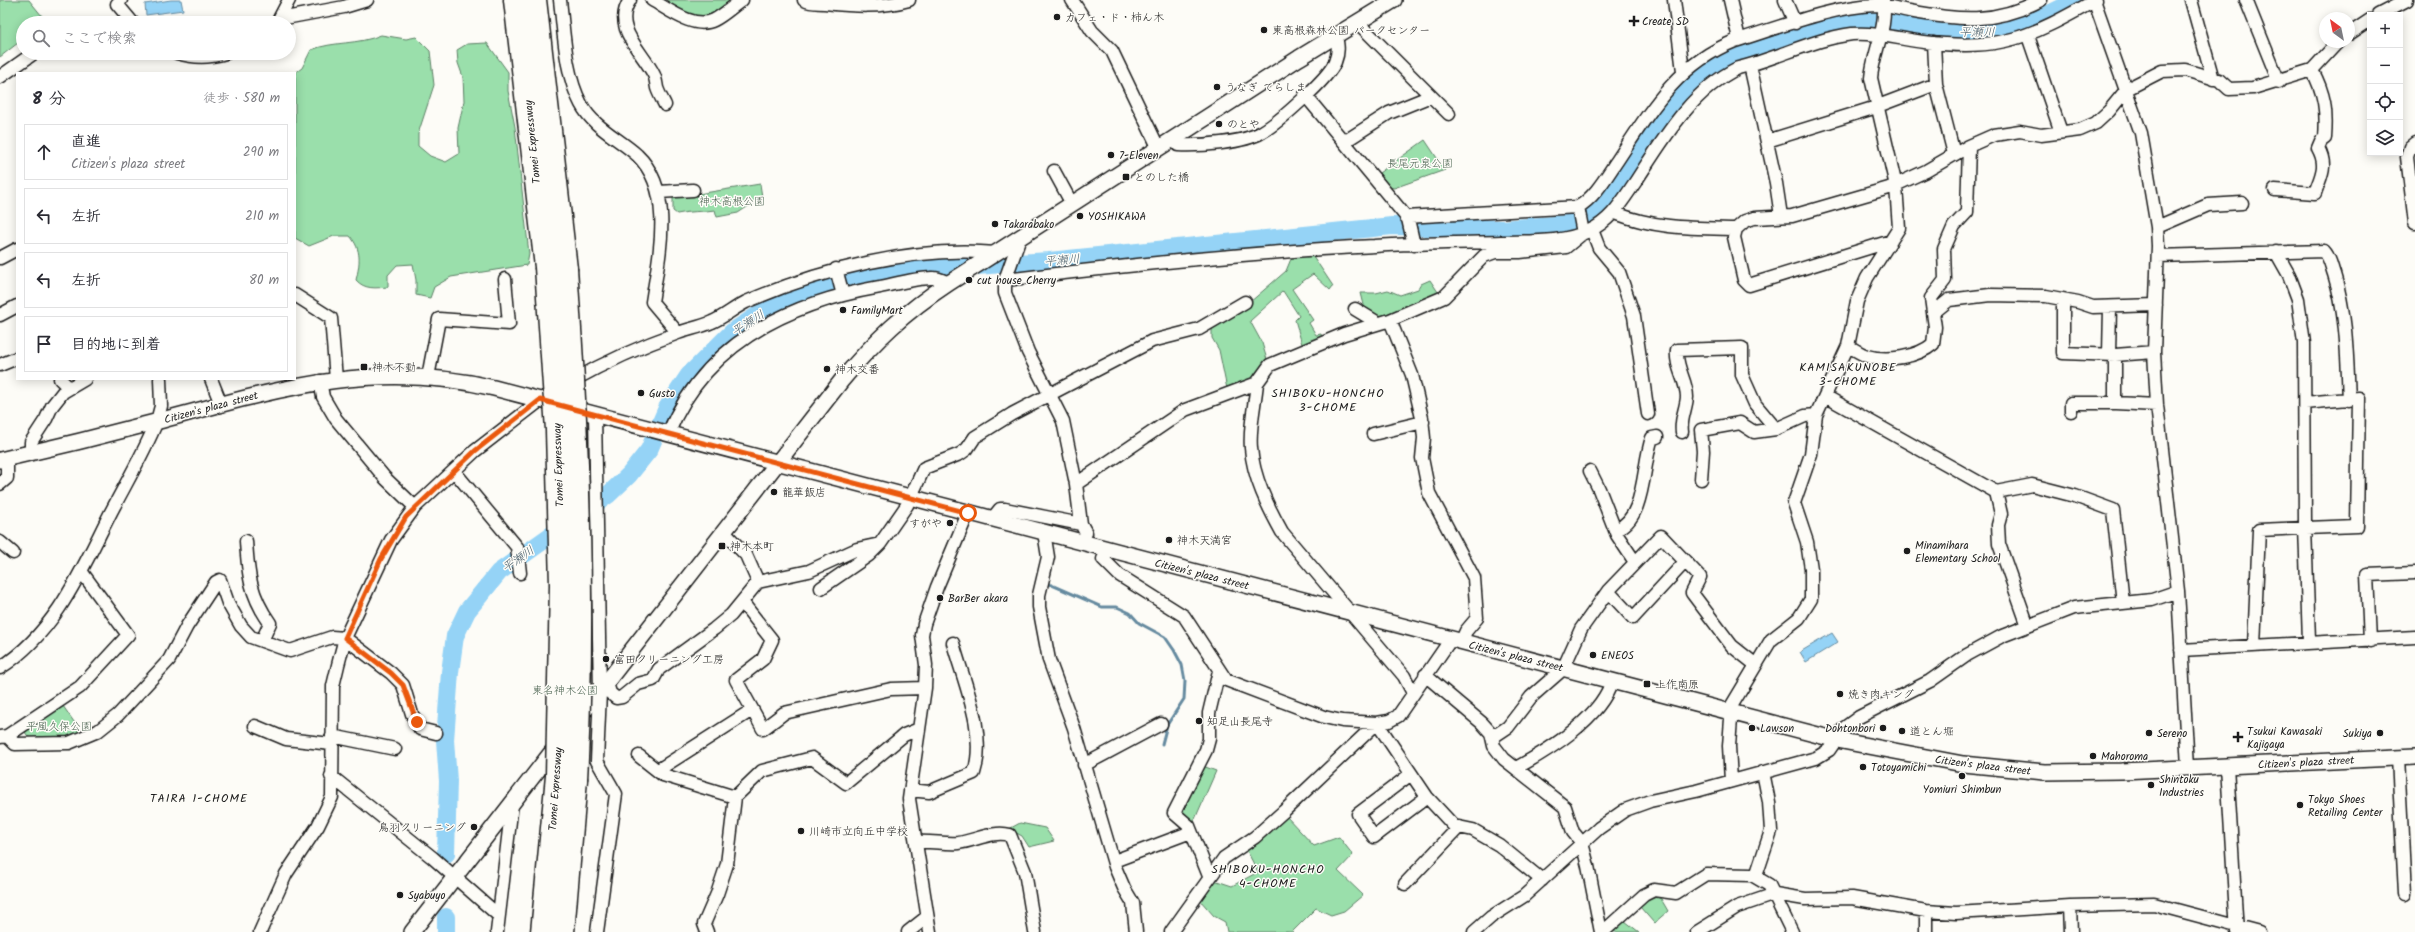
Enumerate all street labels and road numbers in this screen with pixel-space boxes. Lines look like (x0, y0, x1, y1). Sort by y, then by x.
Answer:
street label: Tomei Expressway (520, 99, 546, 184)
street label: Citizen's plaza street (162, 387, 261, 429)
street label: Tomei Expressway (549, 422, 569, 507)
street label: Citizen's plaza street (1153, 555, 1252, 596)
street label: Citizen's plaza street (1467, 637, 1566, 678)
street label: Tomei Expressway (544, 746, 568, 831)
street label: Citizen's plaza street (1934, 751, 2033, 781)
street label: Citizen's plaza street (2257, 751, 2356, 775)

